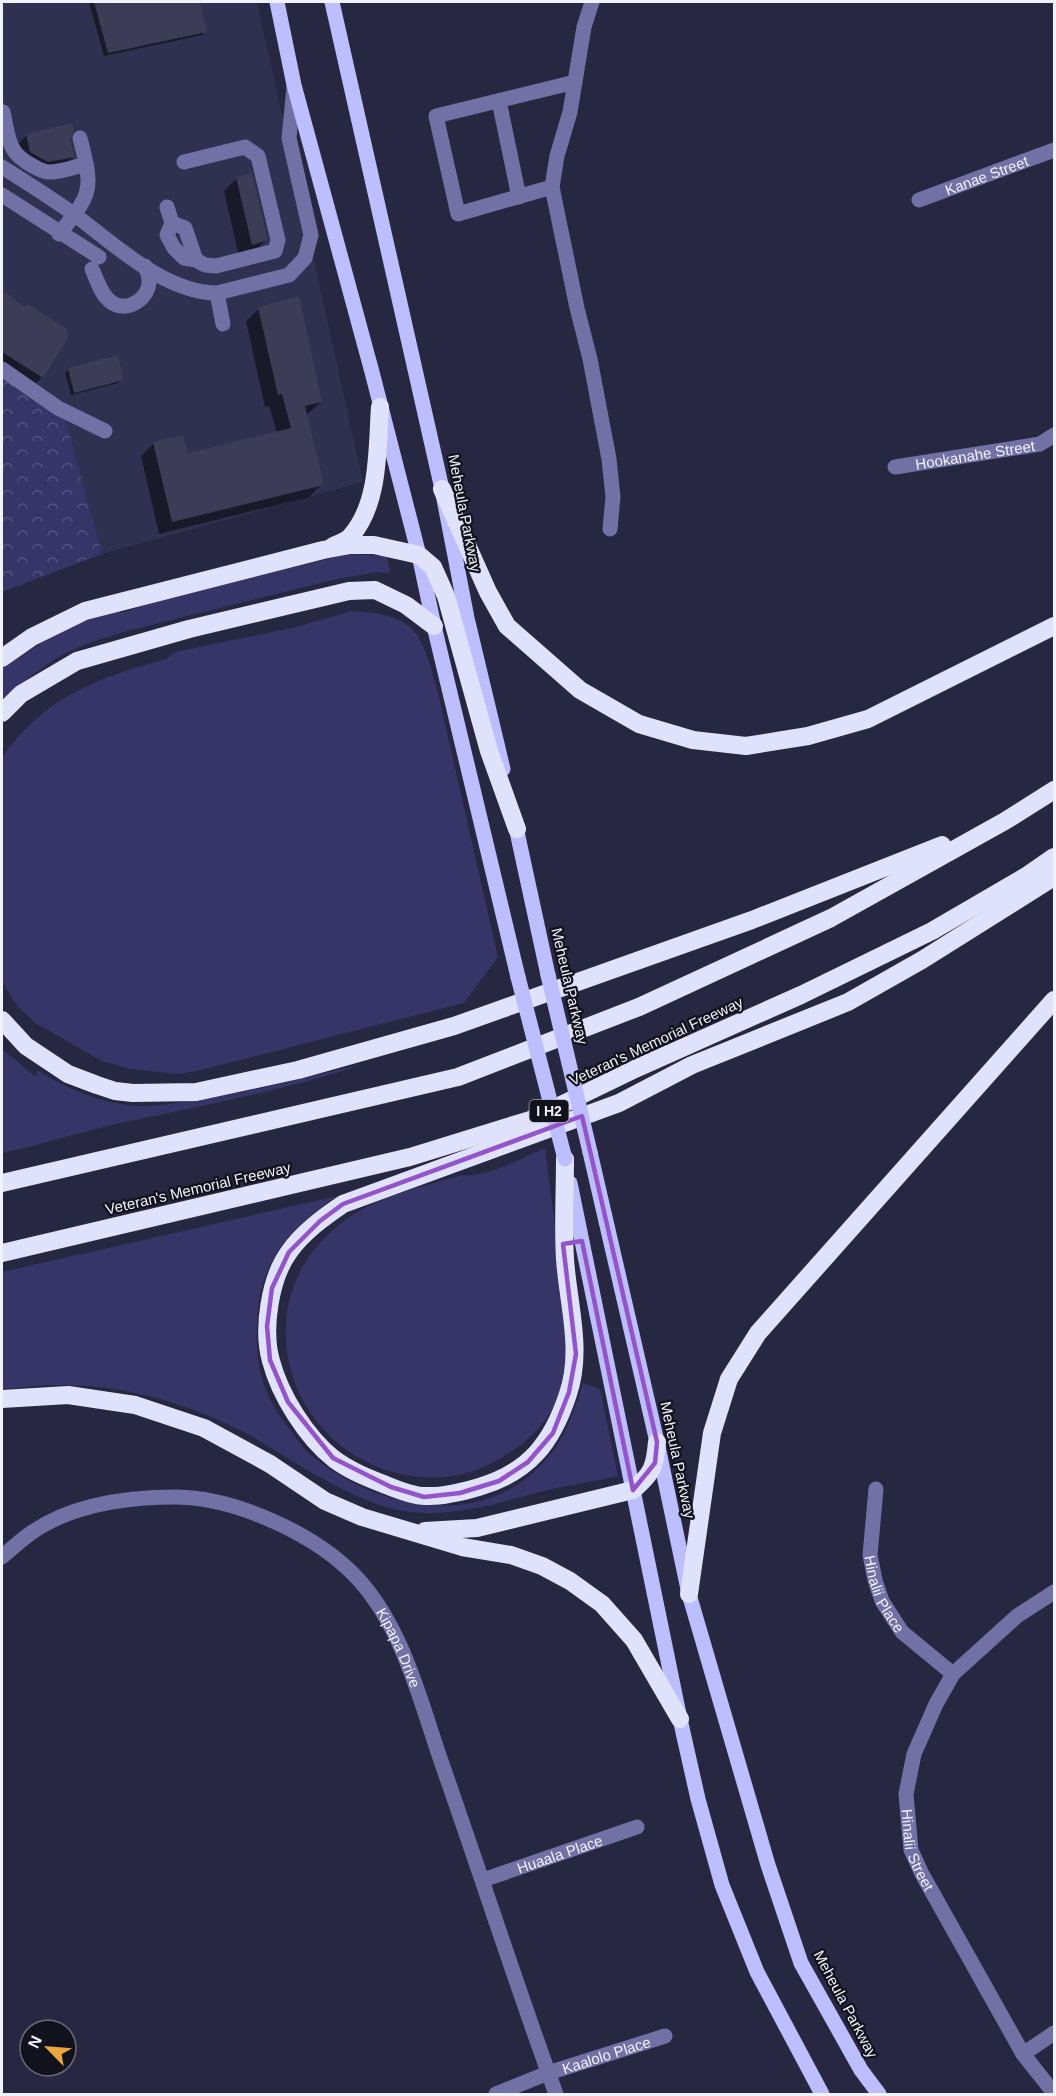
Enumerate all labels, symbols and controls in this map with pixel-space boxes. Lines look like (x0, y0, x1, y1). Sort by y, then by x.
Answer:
street label: Kanae Street (942, 152, 1031, 198)
street label: Hookanahe Street (914, 436, 1037, 472)
street label: Meheula Parkway (445, 453, 485, 574)
street label: Meheula Parkway (548, 926, 592, 1046)
street label: Veteran's Memorial Freeway (566, 993, 746, 1089)
road number: I H2 (530, 1100, 568, 1122)
street label: Veteran's Memorial Freeway (104, 1158, 293, 1218)
street label: Meheula Parkway (657, 1400, 699, 1521)
street label: Hinalii Place (862, 1554, 908, 1635)
street label: Kipapa Drive (373, 1605, 424, 1690)
street label: Hinalii Street (899, 1808, 938, 1894)
street label: Huaala Place (515, 1831, 605, 1876)
street label: Meheula Parkway (811, 1947, 882, 2061)
north arrow (18, 2018, 78, 2078)
text: N (25, 2033, 45, 2051)
street label: Kaalolo Place (560, 2033, 652, 2077)

